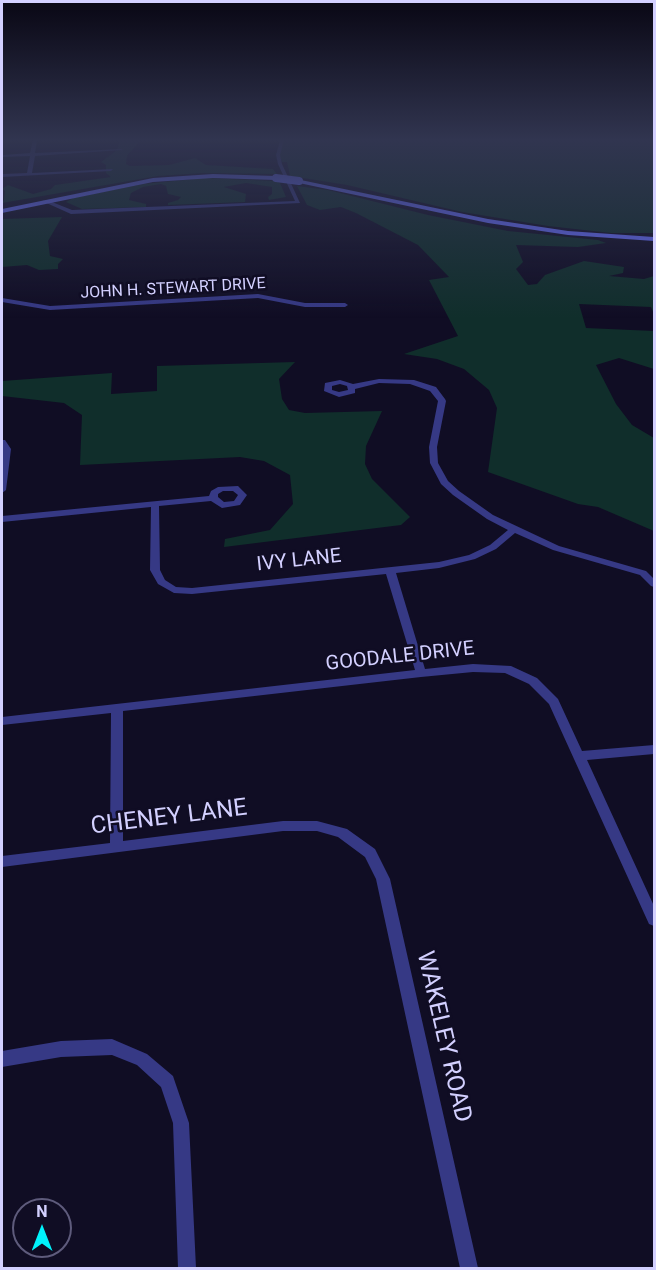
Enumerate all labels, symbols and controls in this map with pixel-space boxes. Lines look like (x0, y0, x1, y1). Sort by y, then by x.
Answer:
street label: JOHN H. STEWART DRIVE (80, 275, 266, 303)
street label: IVY LANE (256, 545, 342, 577)
street label: GOODALE DRIVE (325, 637, 475, 677)
street label: CHENEY LANE (89, 794, 249, 842)
street label: WAKELEY ROAD (409, 949, 477, 1125)
north arrow (12, 1198, 72, 1258)
text: N (36, 1202, 48, 1221)

